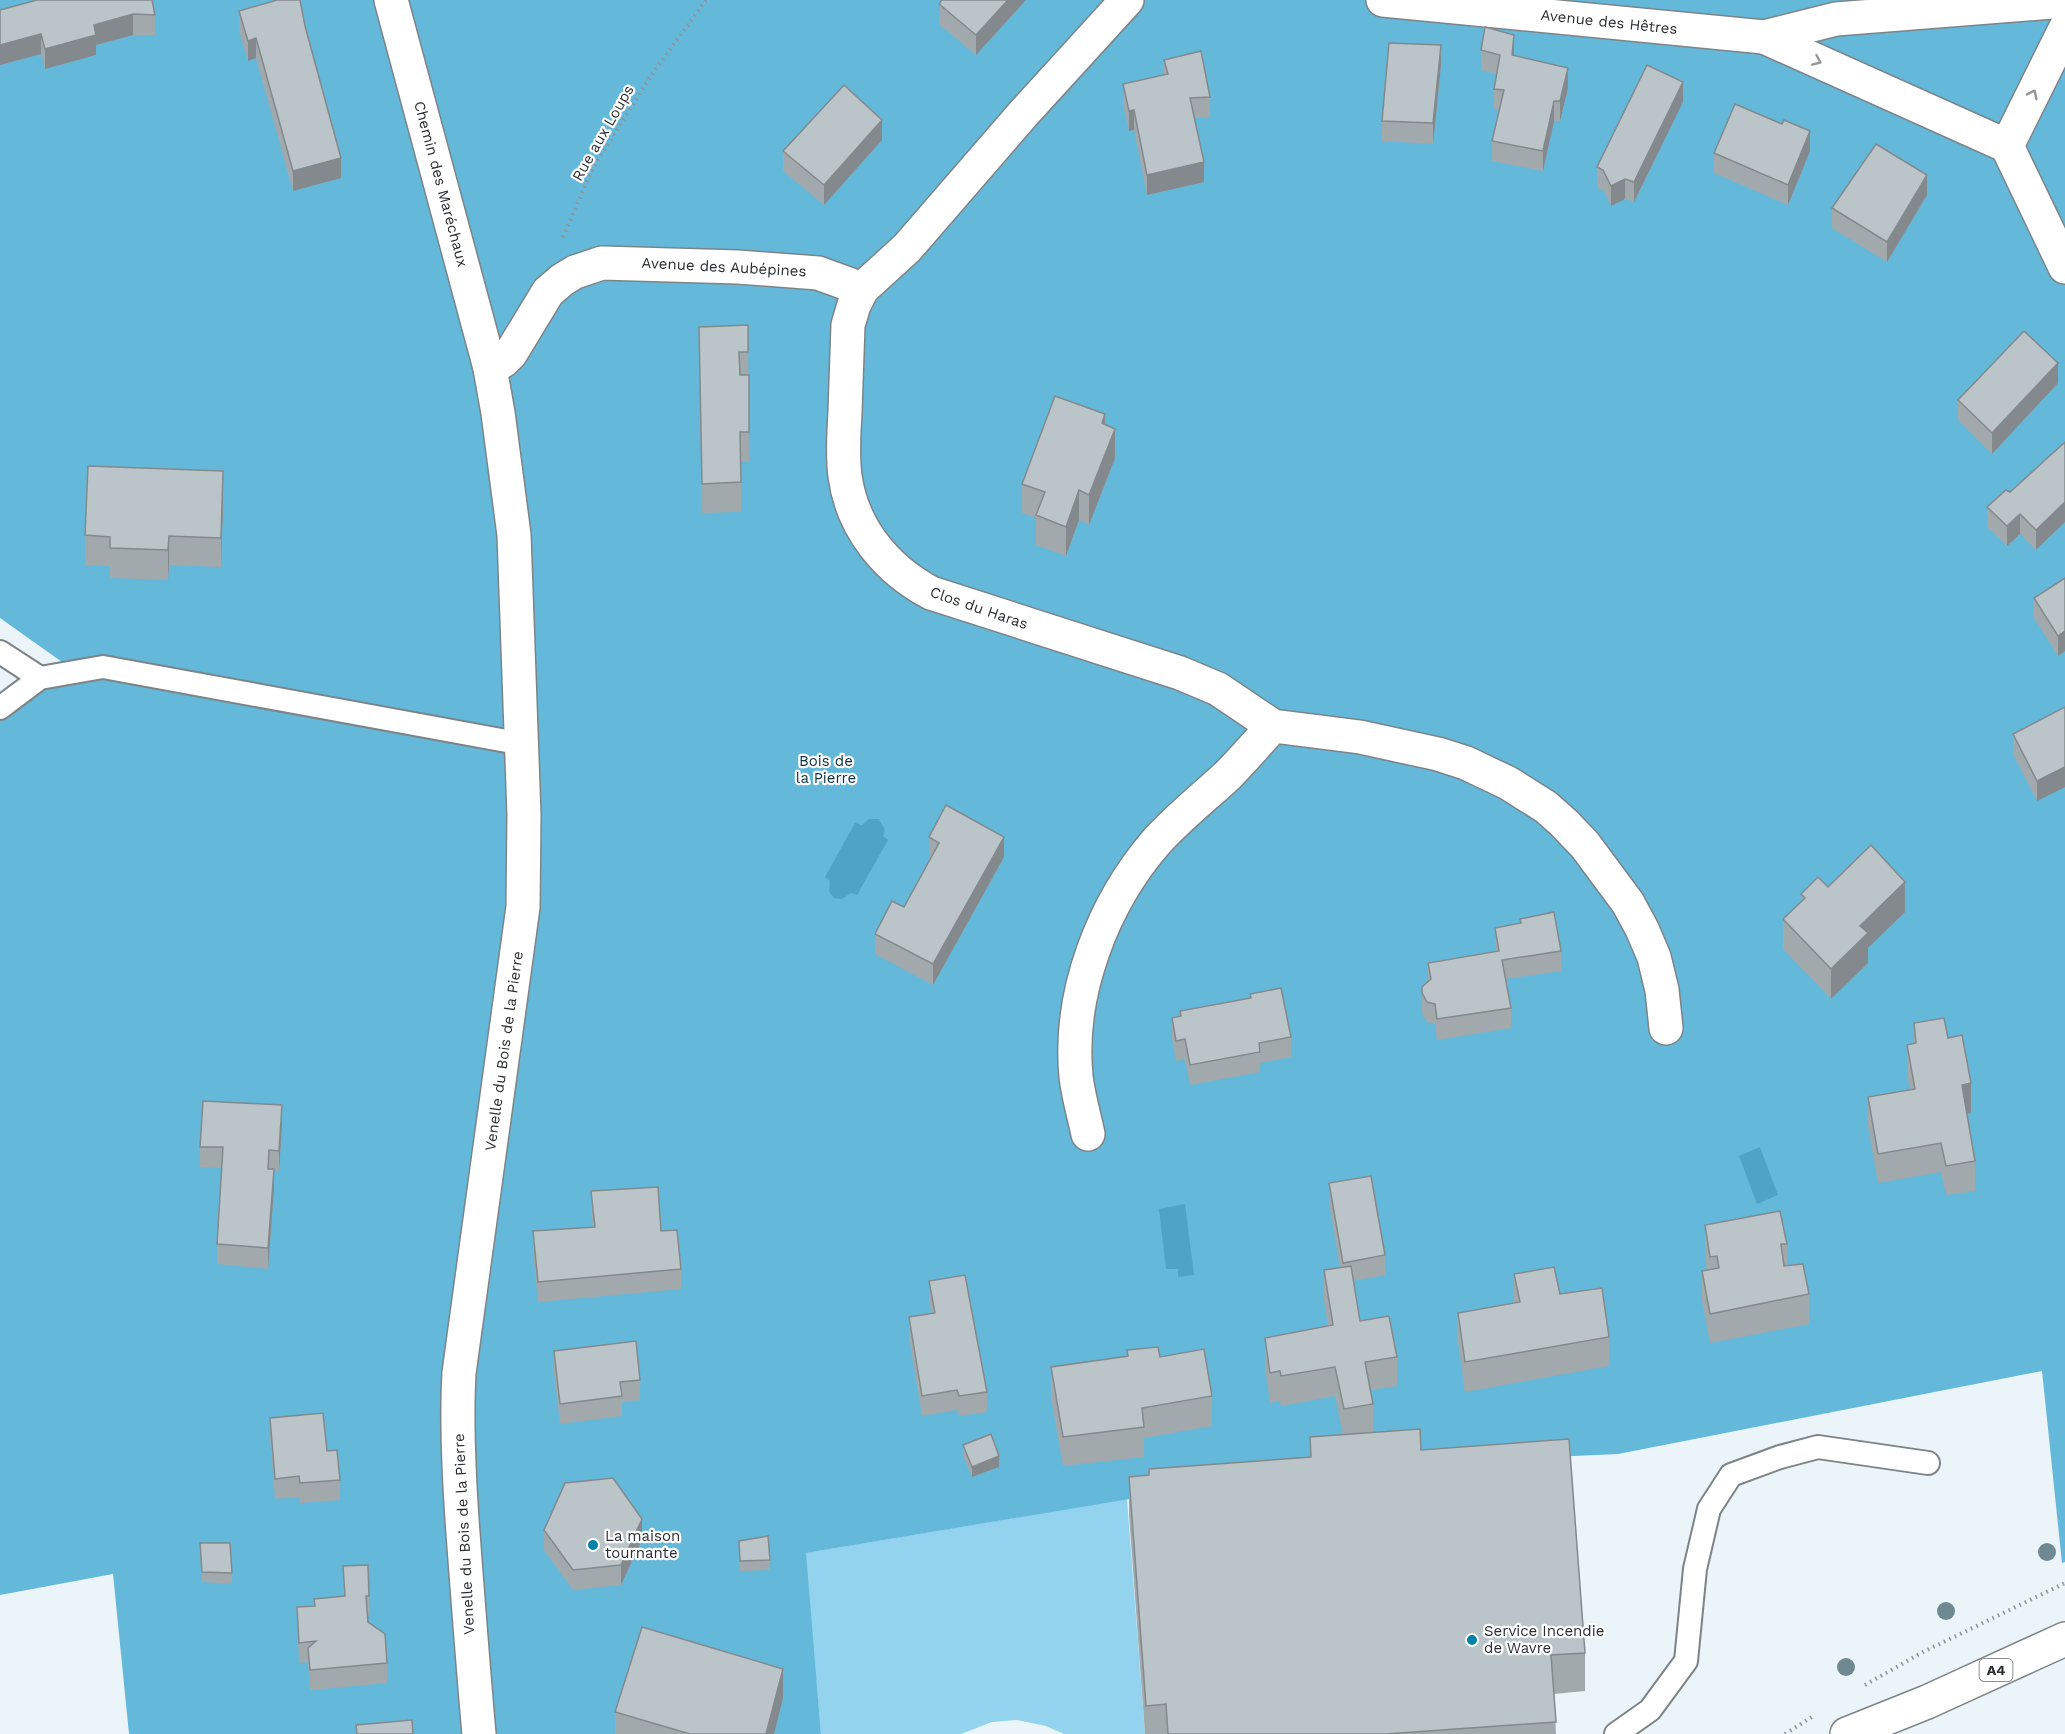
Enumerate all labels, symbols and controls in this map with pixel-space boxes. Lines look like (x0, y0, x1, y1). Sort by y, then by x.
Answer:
street label: Avenue des Hêtres (1540, 6, 1678, 38)
one-way arrow (1811, 54, 1822, 66)
street label: Rue aux Loups (568, 82, 638, 184)
one-way arrow (2026, 89, 2037, 100)
street label: Chemin des Maréchaux (410, 99, 472, 269)
street label: Avenue des Aubépines (641, 254, 807, 280)
street label: Clos du Haras (928, 583, 1030, 633)
park label: Bois de la Pierre (796, 752, 856, 787)
street label: Venelle du Bois de la Pierre (481, 950, 527, 1152)
street label: Venelle du Bois de la Pierre (450, 1433, 478, 1635)
place label: La maison tournante (605, 1527, 680, 1562)
marker: La maison tournante (586, 1538, 600, 1552)
place label: Service Incendie de Wavre (1484, 1622, 1604, 1657)
marker: Service Incendie de Wavre (1465, 1633, 1479, 1647)
road number: A4 (1980, 1659, 2012, 1681)

